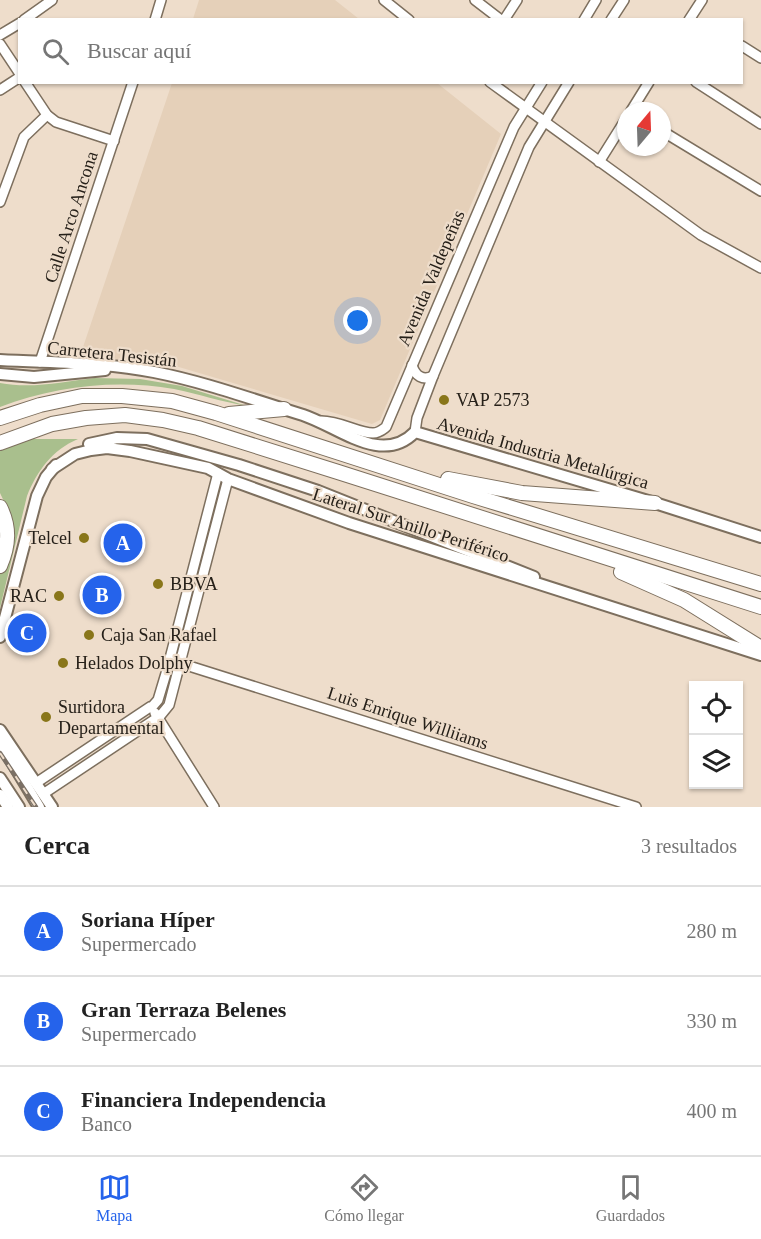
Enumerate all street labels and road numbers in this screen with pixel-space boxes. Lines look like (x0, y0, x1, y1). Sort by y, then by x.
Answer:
street label: Calle Arco Ancona (40, 149, 102, 285)
street label: Avenida Valdepeñas (393, 207, 469, 349)
street label: Carretera Tesistán (46, 337, 178, 371)
street label: Avenida Industria Metalúrgica (435, 413, 651, 493)
street label: Lateral Sur Anillo Periférico (310, 484, 512, 566)
street label: Luis Enrique Williiams (325, 683, 491, 753)

